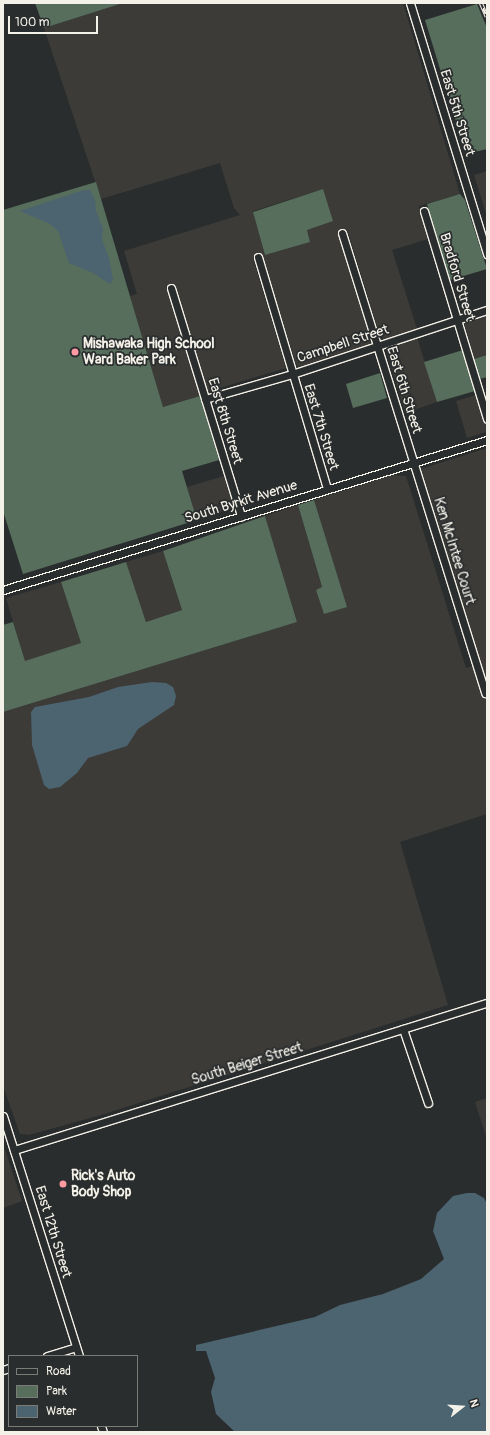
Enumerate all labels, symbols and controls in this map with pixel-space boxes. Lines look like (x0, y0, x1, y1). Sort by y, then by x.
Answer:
scale bar (10, 8, 100, 34)
text: 100 m (15, 15, 49, 30)
street label: East 5th Street (436, 68, 478, 158)
street label: Bradford Street (436, 231, 478, 323)
street label: Campbell Street (295, 321, 391, 367)
place label: Mishawaka High School Ward Baker Park (83, 336, 215, 368)
street label: East 6th Street (383, 344, 425, 436)
marker: Mishawaka High School Ward Baker Park (70, 347, 80, 357)
street label: East 8th Street (204, 376, 246, 466)
street label: East 7th Street (300, 382, 342, 472)
street label: South Byrkit Avenue (183, 477, 299, 527)
street label: Ken McIntee Court (430, 495, 478, 607)
street label: South Beiger Street (189, 1039, 305, 1089)
place label: Rick's Auto Body Shop (71, 1168, 135, 1200)
marker: Rick's Auto Body Shop (58, 1179, 68, 1189)
street label: East 12th Street (31, 1184, 75, 1280)
legend (8, 1355, 138, 1427)
text: Road (46, 1364, 71, 1379)
text: Park (46, 1384, 67, 1399)
north arrow (442, 1387, 482, 1427)
text: N (467, 1398, 481, 1409)
text: Water (46, 1404, 77, 1419)

